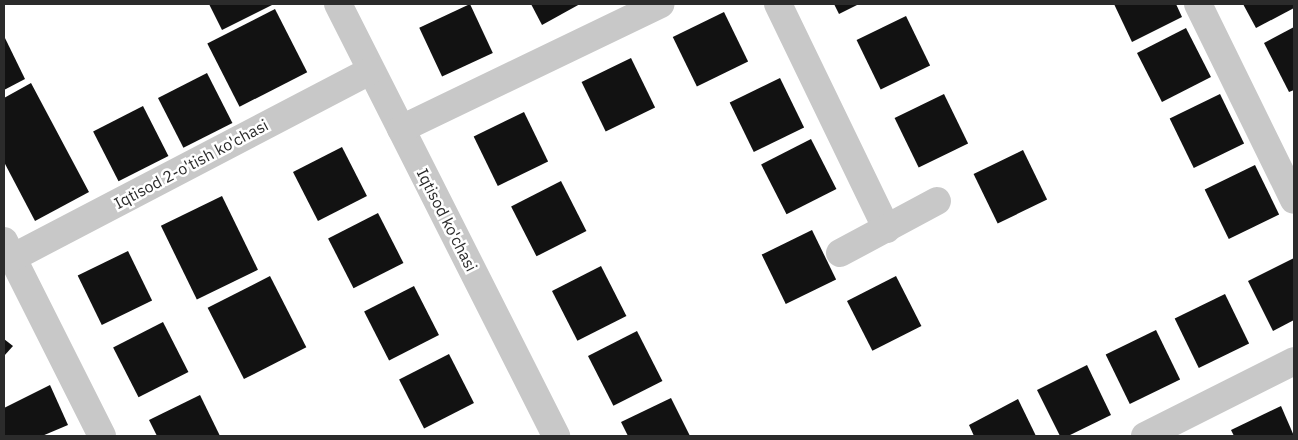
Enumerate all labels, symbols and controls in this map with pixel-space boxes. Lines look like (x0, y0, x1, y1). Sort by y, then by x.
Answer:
street label: Iqtisod 2-o'tish ko'chasi (111, 115, 271, 213)
street label: Iqtisod ko'chasi (413, 165, 481, 275)

